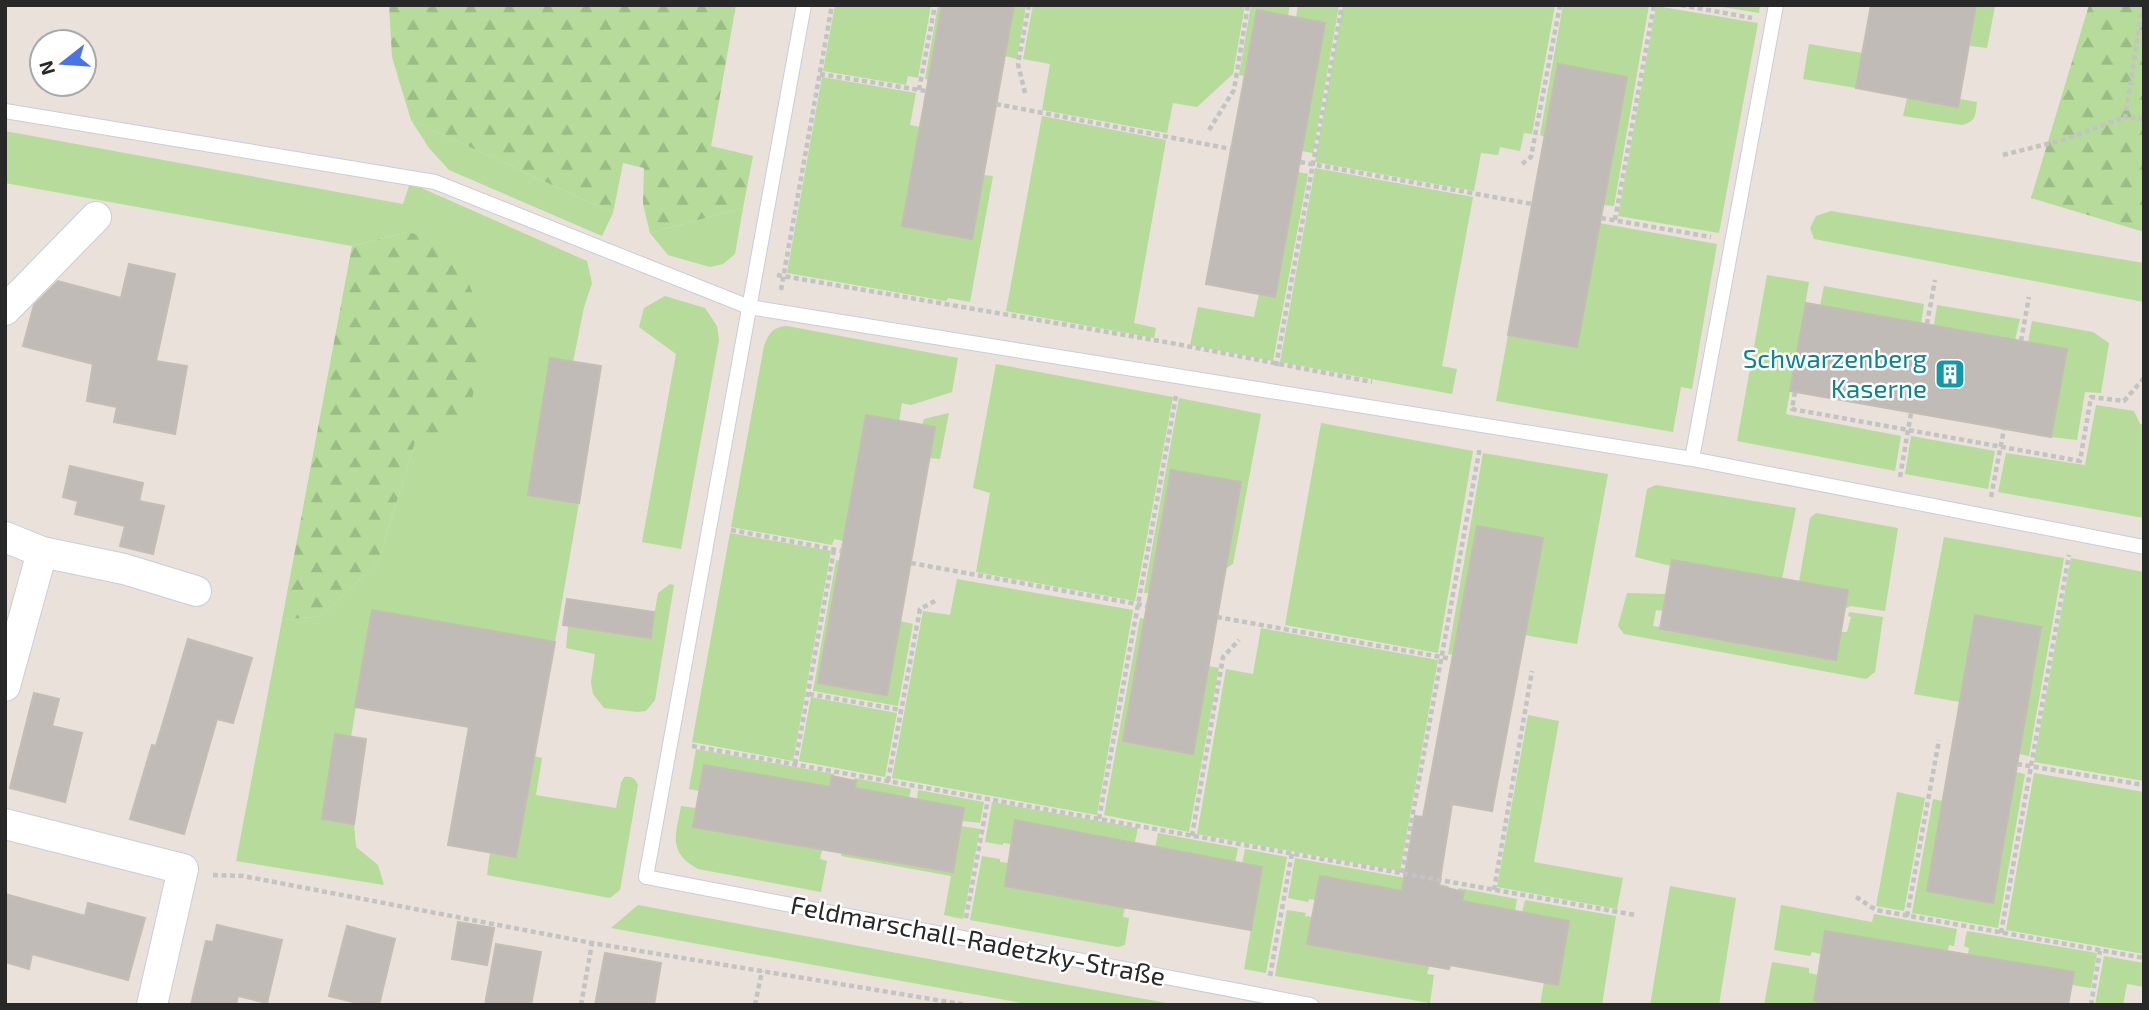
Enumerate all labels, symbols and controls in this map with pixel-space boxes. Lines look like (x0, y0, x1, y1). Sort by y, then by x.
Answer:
north arrow (28, 28, 98, 98)
text: N (33, 58, 59, 78)
place label: Schwarzenberg Kaserne (1743, 342, 1927, 403)
building icon: Schwarzenberg Kaserne (1933, 357, 1967, 391)
street label: Feldmarschall-Radetzky-Straße (788, 888, 1168, 991)

